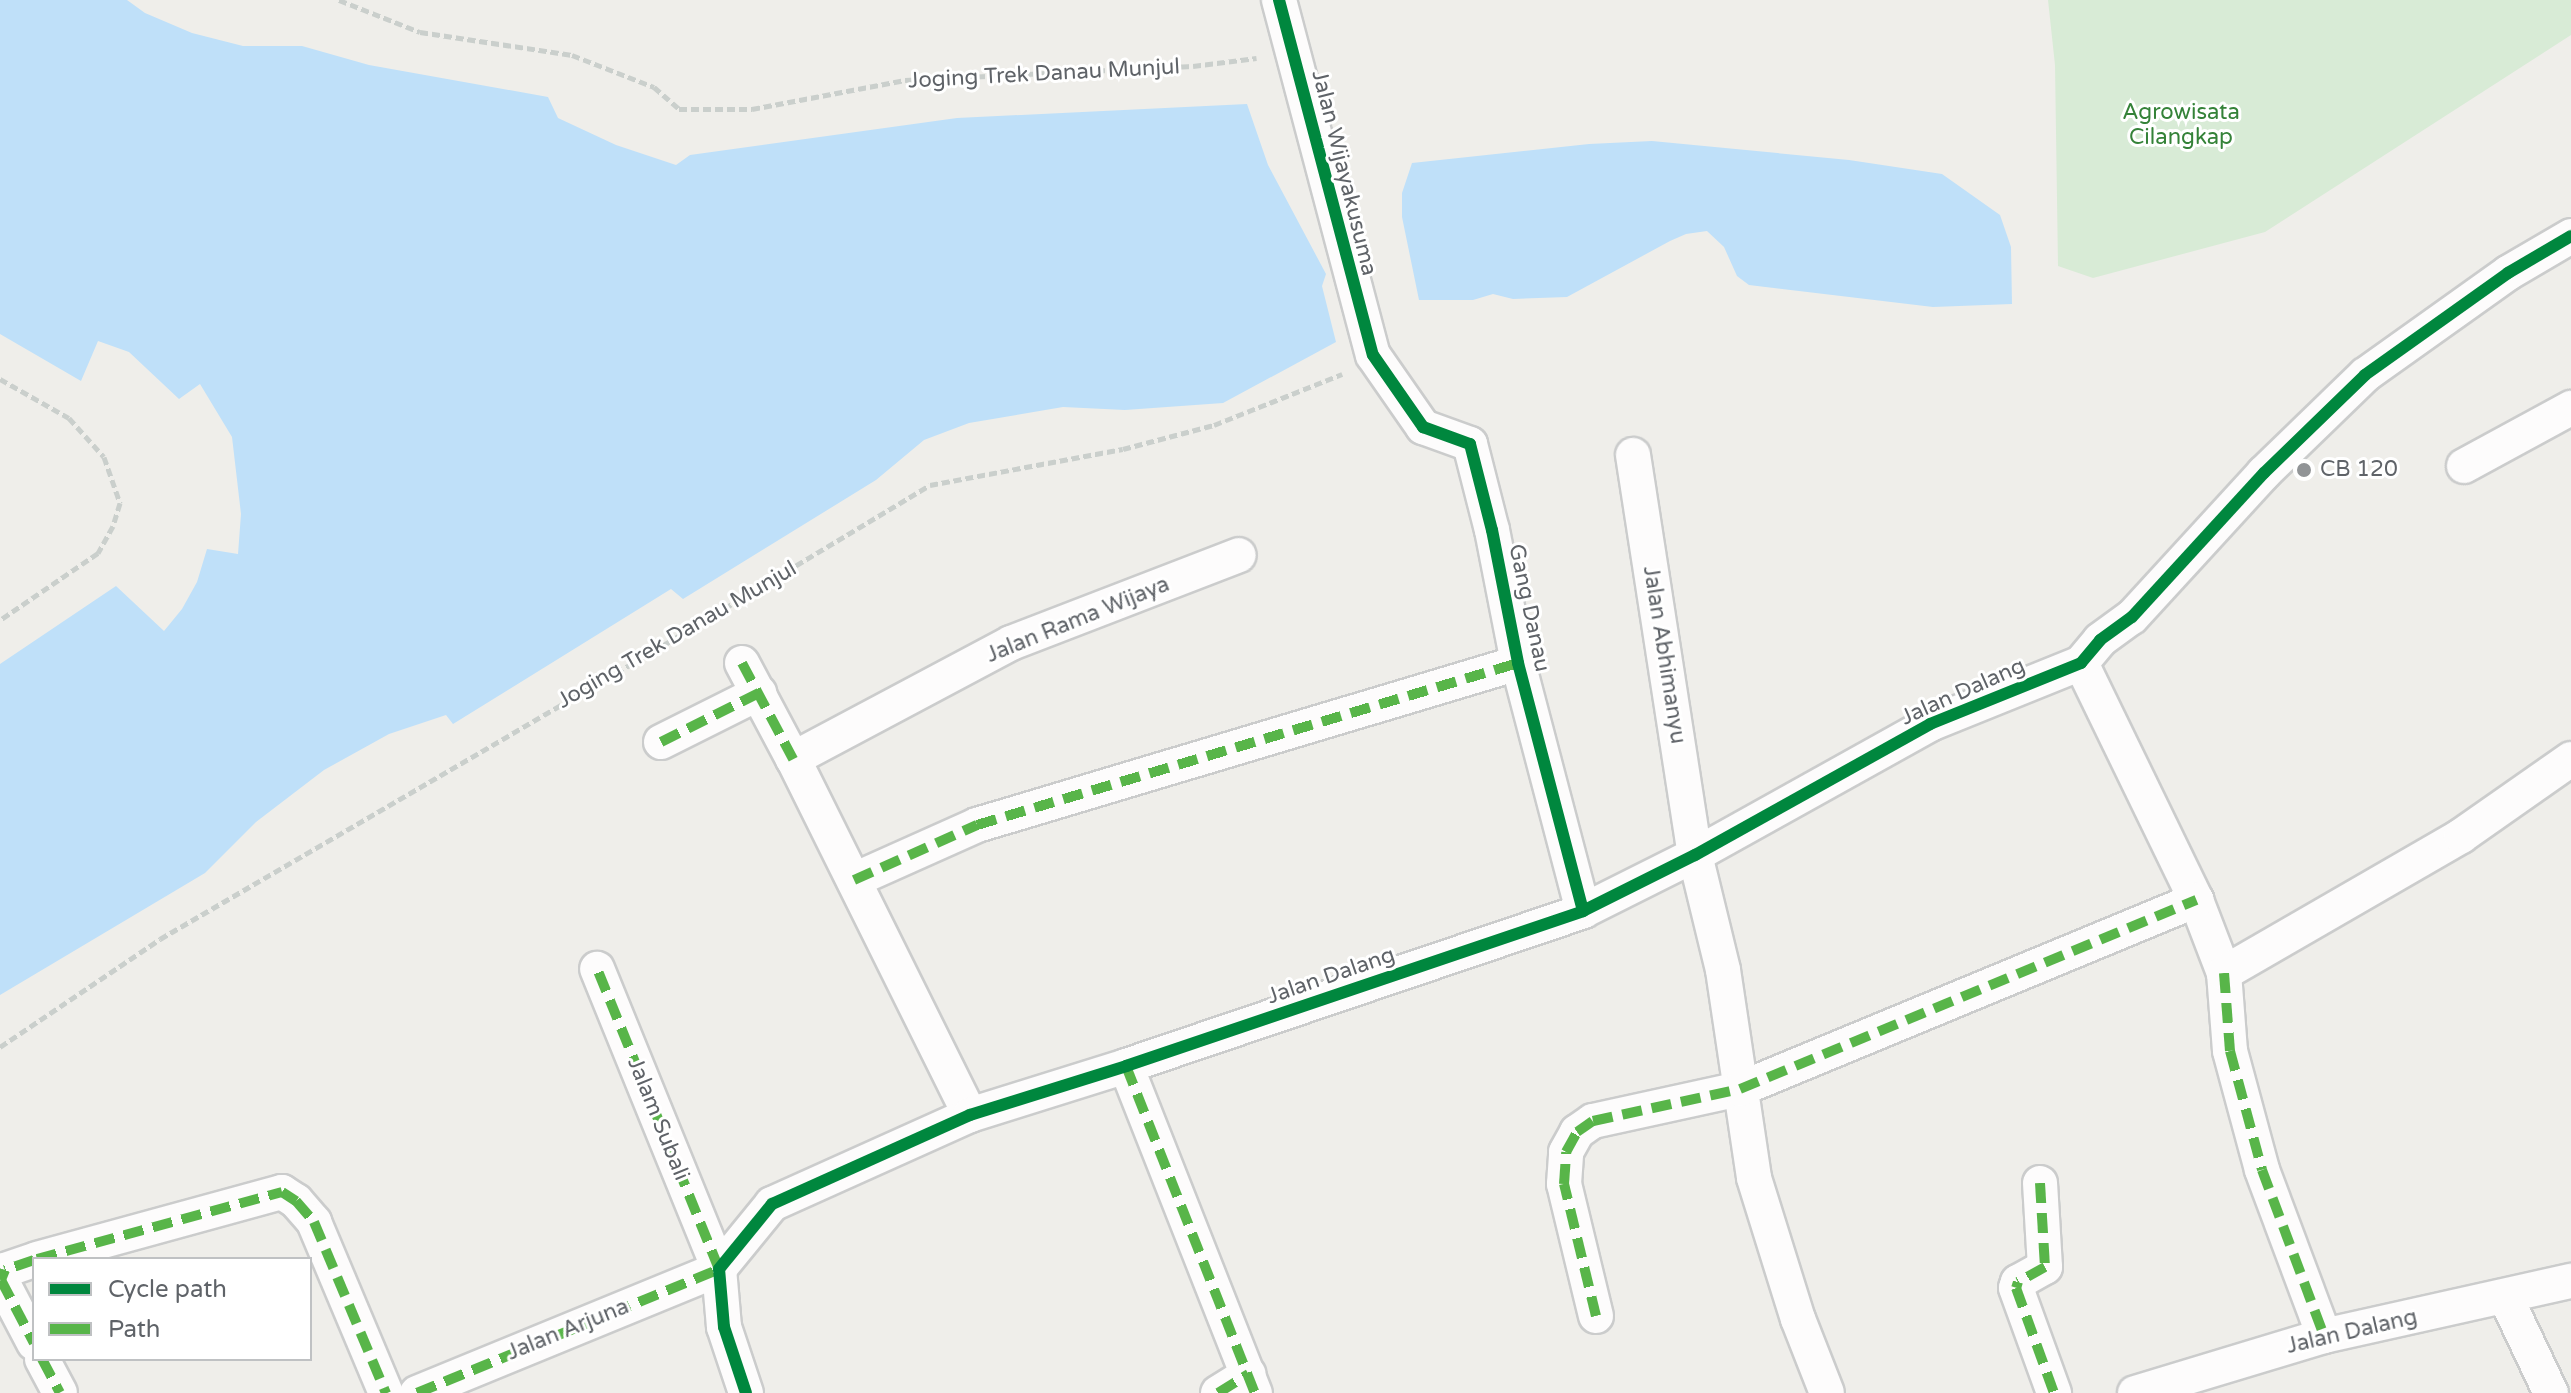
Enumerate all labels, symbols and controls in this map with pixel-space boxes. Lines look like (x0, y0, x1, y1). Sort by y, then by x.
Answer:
street label: Joging Trek Danau Munjul (907, 54, 1181, 94)
street label: Jalan Wijayakusuma (1306, 68, 1382, 278)
park label: Agrowisata Cilangkap (2122, 99, 2240, 150)
place label: CB 120 (2320, 457, 2398, 483)
marker: CB 120 (2295, 461, 2313, 479)
street label: Gang Danau (1503, 542, 1555, 674)
street label: Joging Trek Danau Munjul (553, 556, 801, 714)
street label: Jalan Abhimanyu (1637, 564, 1691, 746)
street label: Jalan Rama Wijaya (983, 571, 1173, 669)
street label: Jalan Dalang (1897, 653, 2029, 731)
street label: Jalan Dalang (1264, 942, 1398, 1010)
street label: Jalam Subali (621, 1054, 695, 1184)
legend (32, 1257, 312, 1361)
text: Cycle path (108, 1275, 227, 1304)
street label: Jalan Arjuna (503, 1294, 633, 1366)
street label: Jalan Dalang (2284, 1304, 2420, 1360)
text: Path (108, 1315, 161, 1344)

